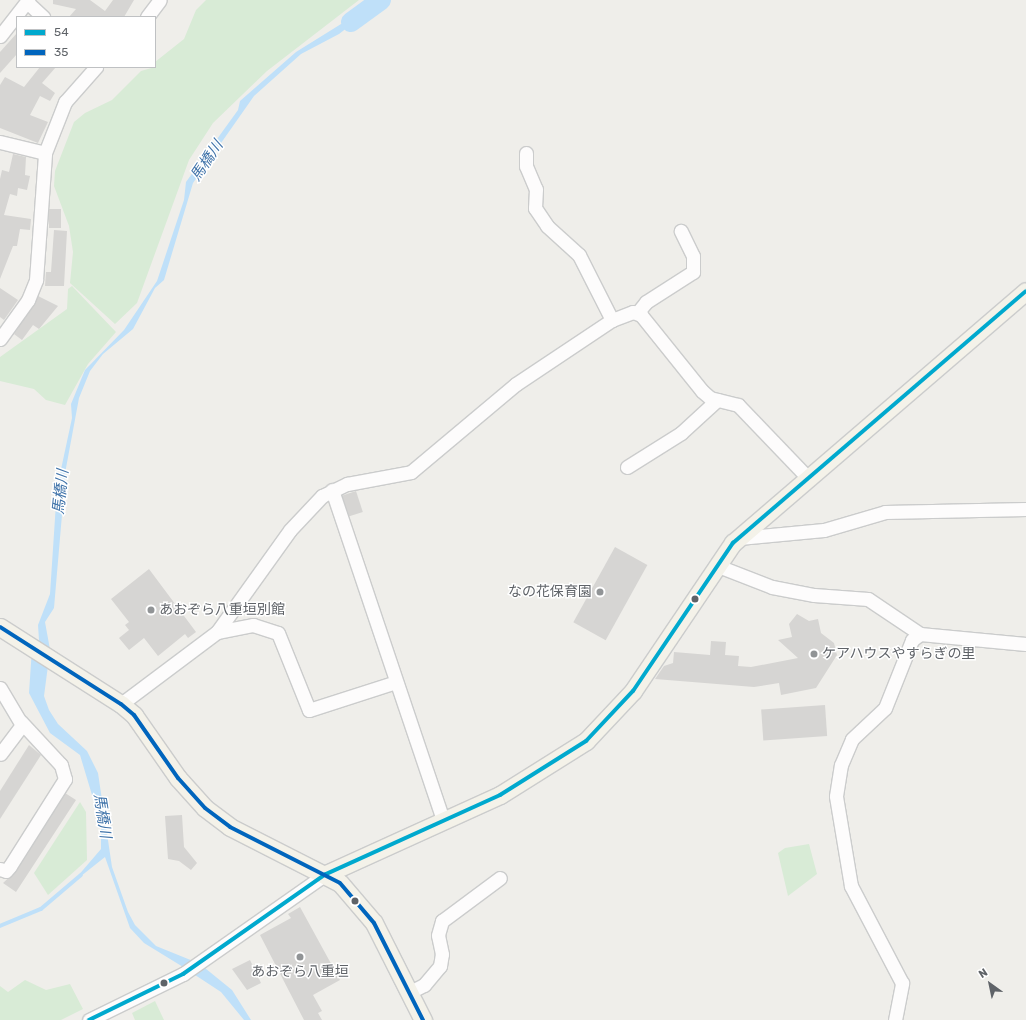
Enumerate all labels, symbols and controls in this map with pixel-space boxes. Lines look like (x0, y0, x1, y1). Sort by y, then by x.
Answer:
legend (16, 16, 156, 68)
text: 54 (54, 25, 69, 39)
text: 35 (54, 45, 68, 59)
water label: 馬橋川 (187, 137, 227, 185)
water label: 馬橋川 (50, 469, 72, 515)
place label: なの花保育園 (508, 584, 592, 600)
marker: なの花保育園 (595, 587, 605, 597)
unlabelled marker (690, 594, 700, 604)
place label: あおぞら八重垣別館 (159, 602, 285, 618)
marker: あおぞら八重垣別館 (146, 605, 156, 615)
place label: ケアハウスやすらぎの里 (822, 646, 976, 662)
marker: ケアハウスやすらぎの里 (809, 649, 819, 659)
water label: 馬橋川 (90, 792, 114, 840)
unlabelled marker (350, 896, 360, 906)
marker: あおぞら八重垣 (295, 952, 305, 962)
place label: あおぞら八重垣 (251, 964, 349, 980)
north arrow (970, 964, 1010, 1004)
text: N (976, 966, 990, 981)
unlabelled marker (159, 978, 169, 988)

